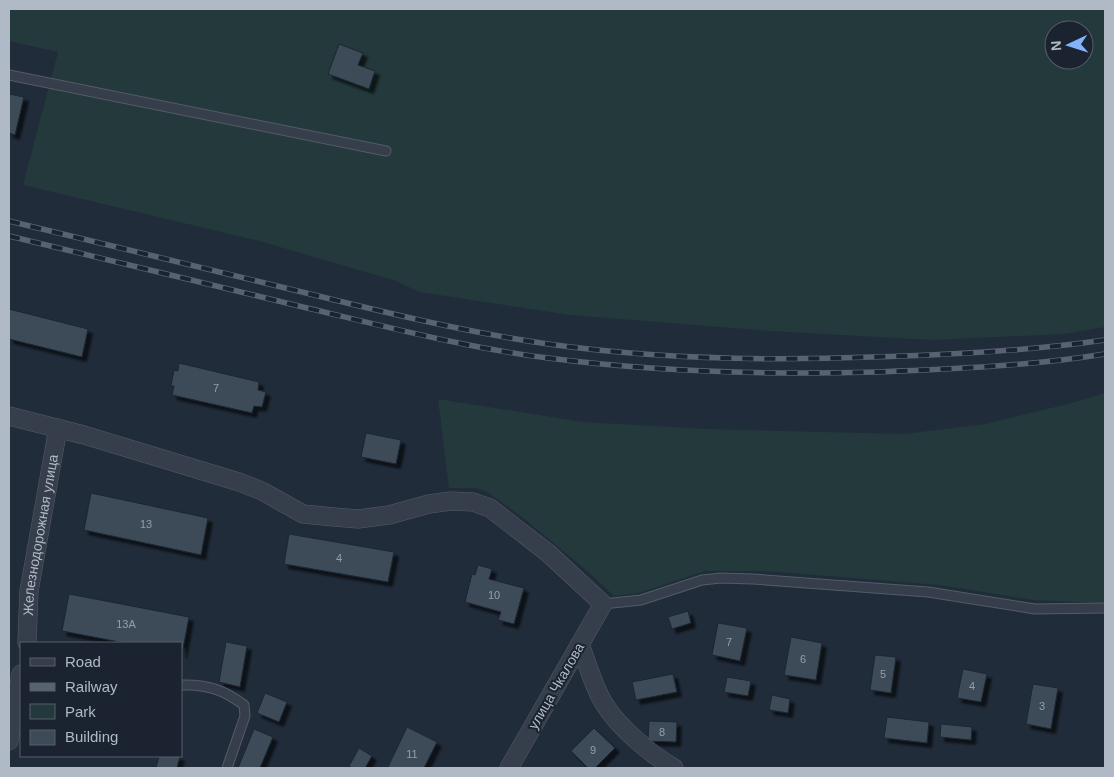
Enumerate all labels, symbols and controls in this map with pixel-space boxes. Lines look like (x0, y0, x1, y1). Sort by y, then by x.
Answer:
north arrow (1044, 20, 1094, 70)
text: N (1048, 40, 1064, 52)
house number: 7 (213, 382, 219, 394)
street label: Железнодорожная улица (20, 453, 61, 616)
house number: 13 (140, 518, 152, 530)
house number: 4 (336, 552, 342, 564)
house number: 10 (488, 589, 500, 601)
house number: 13А (116, 618, 136, 630)
house number: 7 (726, 636, 732, 648)
street label: улица Чкалова (525, 640, 587, 732)
legend (20, 642, 182, 757)
text: Road (65, 653, 101, 670)
house number: 6 (800, 653, 806, 665)
house number: 5 (880, 668, 886, 680)
text: Railway (65, 678, 118, 695)
house number: 4 (969, 680, 975, 692)
house number: 3 (1039, 700, 1045, 712)
text: Park (65, 703, 96, 720)
house number: 8 (659, 726, 665, 738)
text: Building (65, 728, 118, 745)
house number: 9 (590, 744, 596, 756)
house number: 11 (406, 748, 418, 760)

